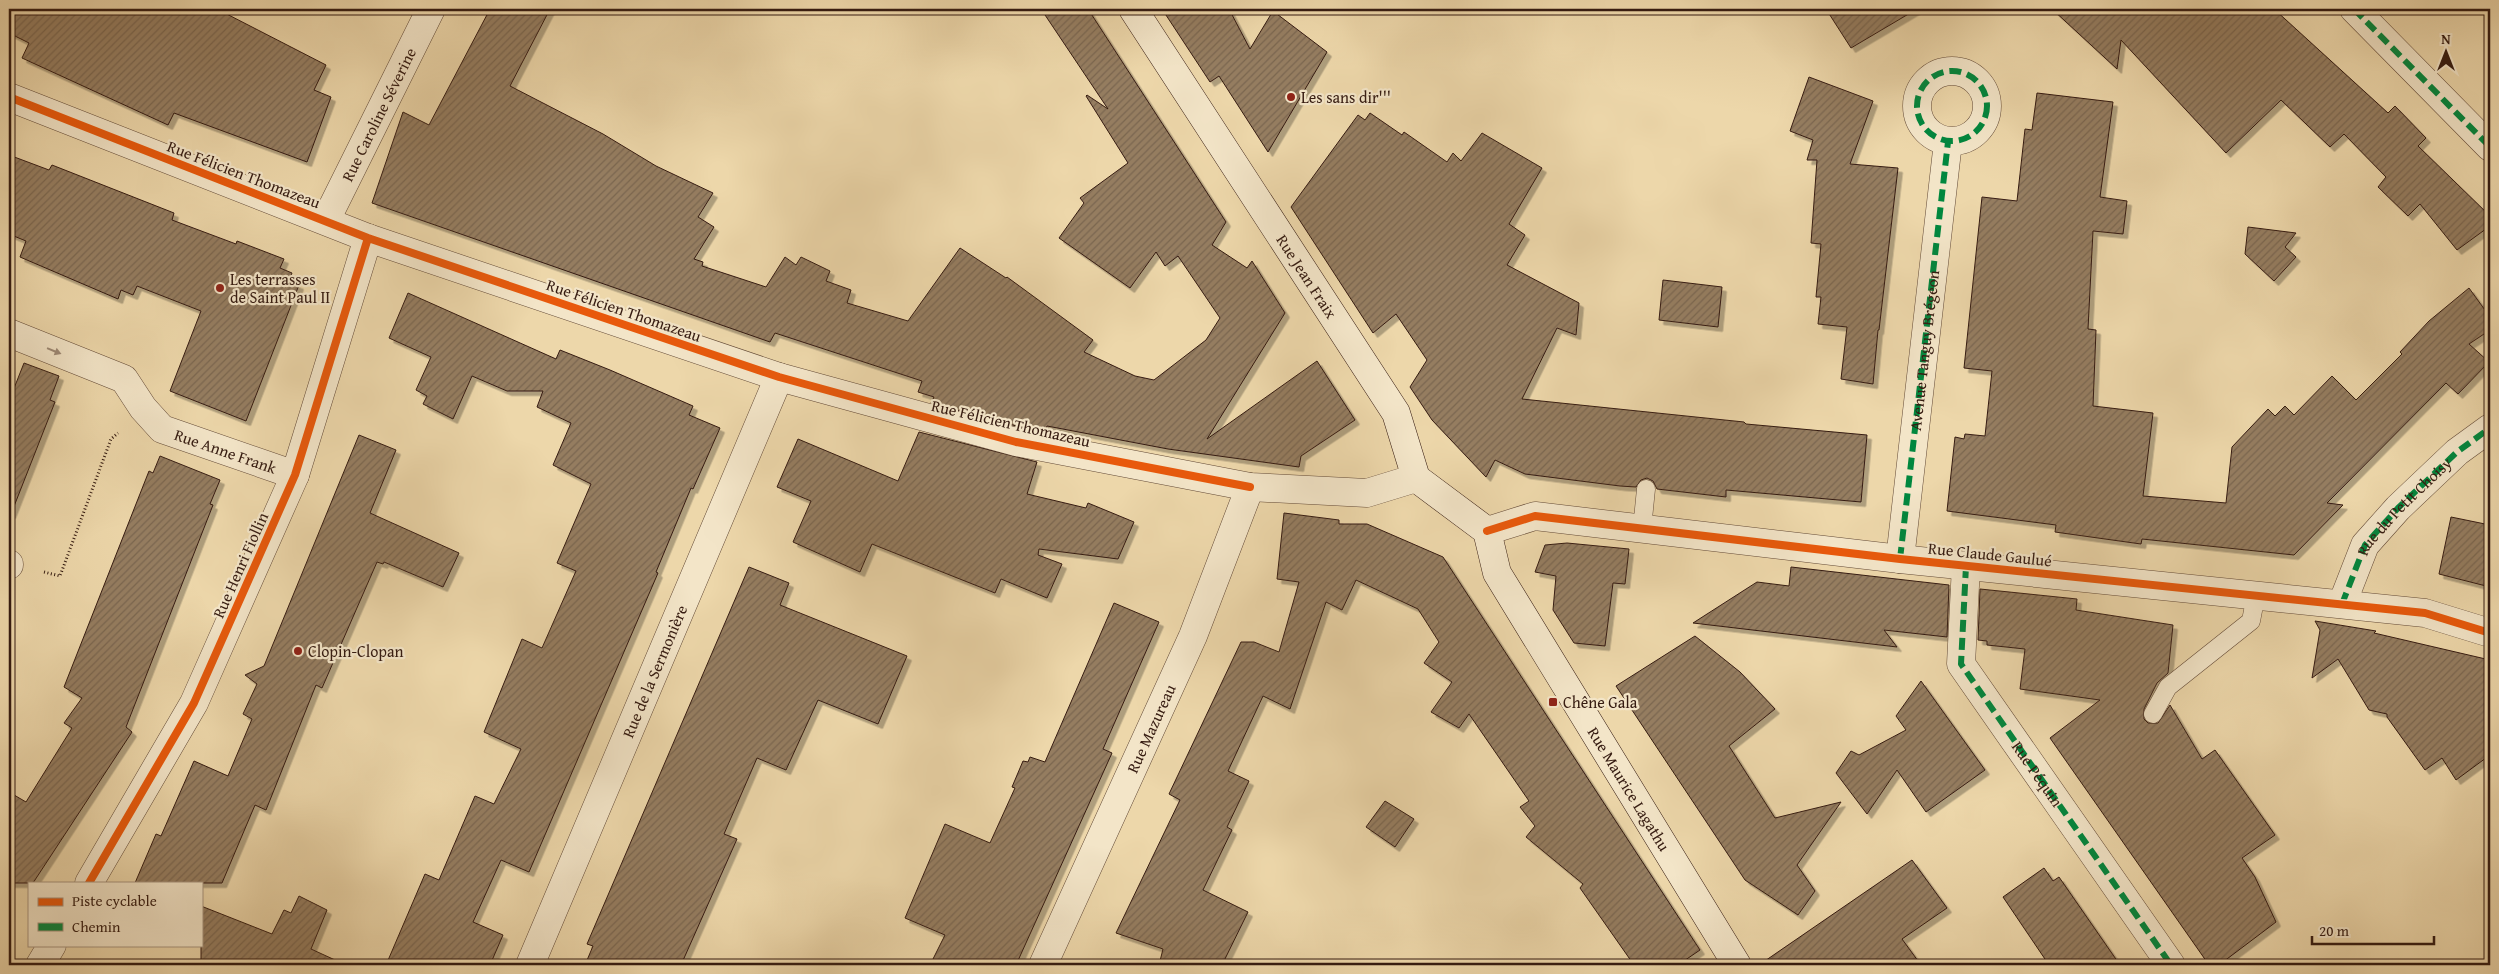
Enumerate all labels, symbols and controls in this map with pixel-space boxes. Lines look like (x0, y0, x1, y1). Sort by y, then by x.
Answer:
north arrow (2422, 28, 2472, 78)
text: N (2441, 29, 2451, 49)
street label: Rue Caroline Séverine (335, 43, 422, 185)
place label: Les sans dir''' (1301, 85, 1391, 109)
marker: Les sans dir''' (1285, 91, 1297, 103)
street label: Rue Félicien Thomazeau (164, 134, 324, 214)
street label: Rue Jean Fraix (1271, 230, 1344, 324)
place label: Les terrasses de Saint Paul II (230, 267, 330, 309)
street label: Avenue Tanguy Brégeon (1903, 269, 1945, 432)
street label: Rue Félicien Thomazeau (543, 272, 705, 348)
marker: Les terrasses de Saint Paul II (214, 282, 226, 294)
one-way arrow (47, 347, 62, 355)
street label: Rue Félicien Thomazeau (929, 393, 1093, 453)
street label: Rue Anne Frank (171, 422, 281, 480)
street label: Rue du Petit Choisy (2350, 451, 2457, 559)
street label: Rue Henri Fiollin (206, 508, 274, 622)
street label: Rue Claude Gaulué (1927, 536, 2053, 572)
street label: Rue de la Sermonière (616, 601, 693, 741)
place label: Clopin-Clopan (308, 639, 404, 663)
marker: Clopin-Clopan (292, 645, 304, 657)
street label: Rue Mazureau (1120, 680, 1182, 777)
place label: Chêne Gala (1563, 690, 1638, 714)
marker: Chêne Gala (1547, 696, 1559, 708)
street label: Rue Maurice Lagathu (1582, 722, 1677, 856)
street label: Rue Péquin (2006, 736, 2069, 812)
legend (28, 882, 202, 946)
text: Piste cyclable (72, 890, 157, 911)
scale bar (2312, 914, 2434, 946)
text: Chemin (72, 916, 121, 937)
text: 20 m (2319, 920, 2350, 941)

